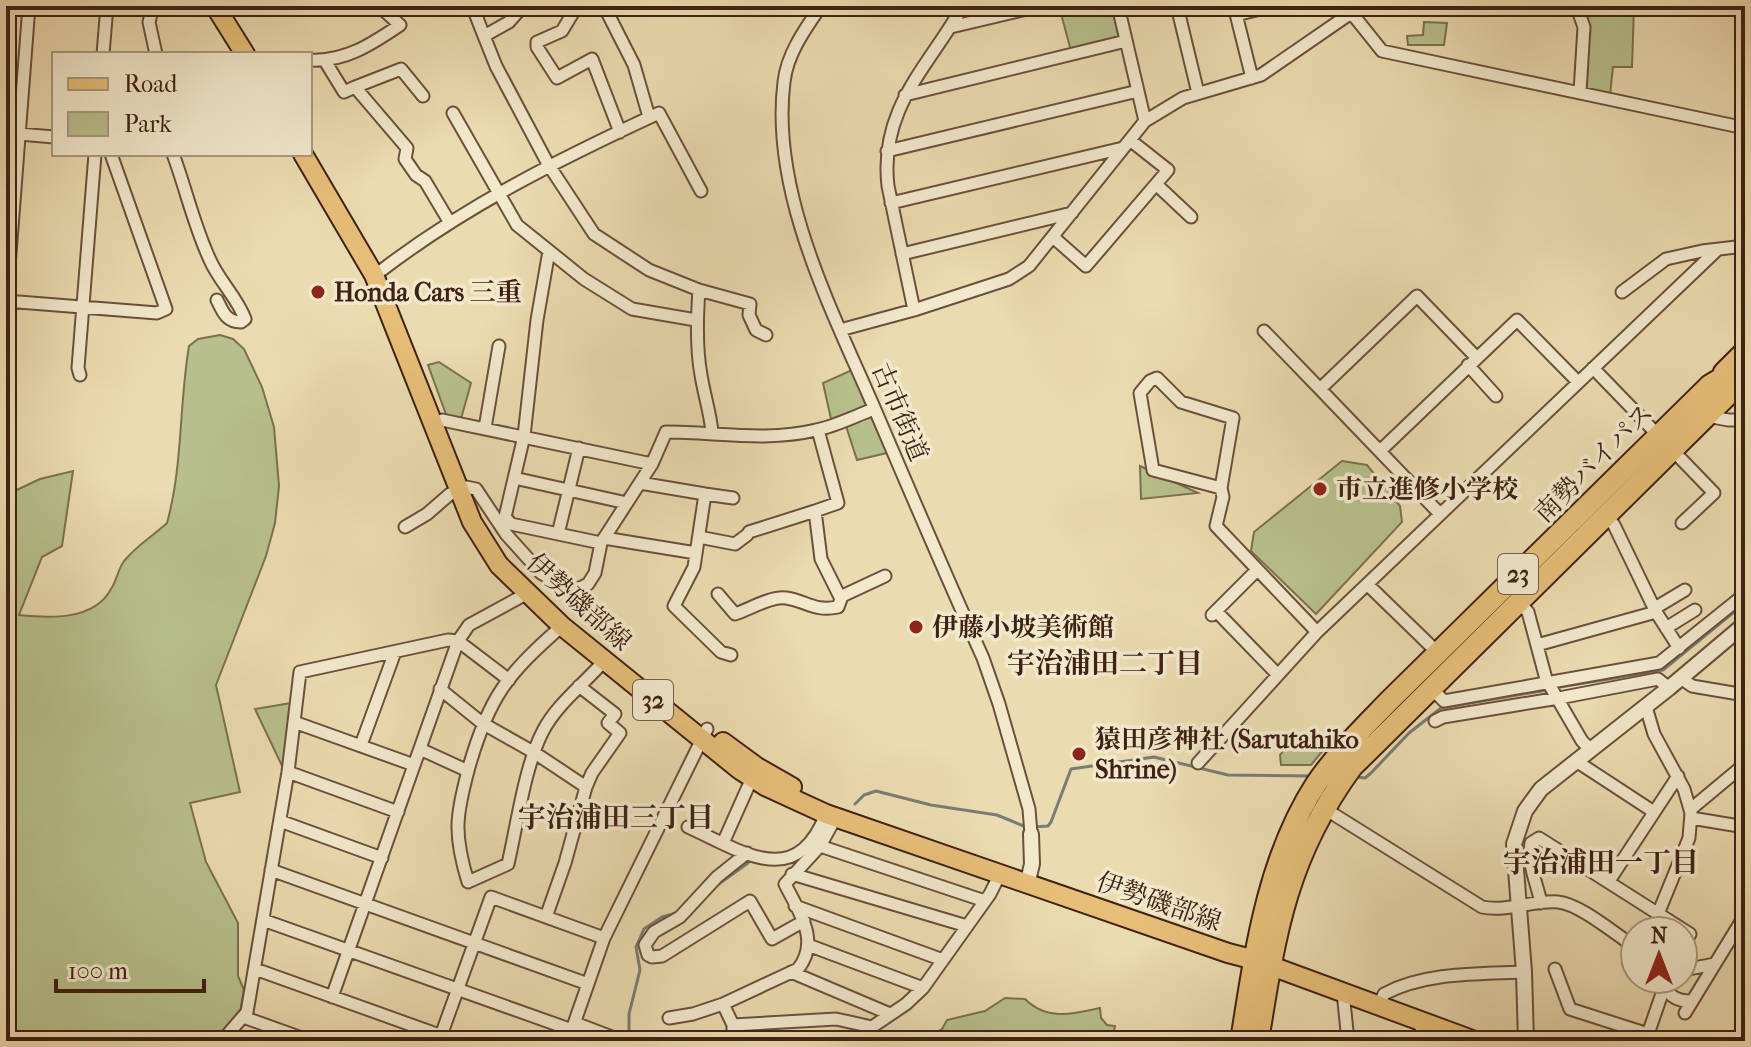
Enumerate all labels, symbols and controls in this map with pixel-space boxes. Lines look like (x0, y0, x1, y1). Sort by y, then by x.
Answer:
legend (52, 52, 312, 156)
text: Road (124, 70, 178, 98)
text: Park (124, 110, 172, 138)
place label: Honda Cars 三重 (334, 277, 522, 308)
marker: Honda Cars 三重 (309, 283, 327, 301)
street label: 古市街道 (865, 358, 935, 466)
street label: 南勢バイパス (1528, 397, 1660, 529)
place label: 市立進修小学校 (1336, 474, 1518, 505)
marker: 市立進修小学校 (1311, 480, 1329, 498)
street label: 伊勢磯部線 (520, 547, 638, 657)
road number: 23 (1498, 554, 1538, 594)
place label: 伊藤小坡美術館 (932, 612, 1114, 643)
marker: 伊藤小坡美術館 (907, 618, 925, 636)
district label: 宇治浦田二丁目 (1007, 647, 1203, 680)
road number: 32 (633, 680, 673, 720)
place label: 猿田彦神社 (Sarutahiko Shrine) (1095, 724, 1359, 785)
marker: 猿田彦神社 (Sarutahiko Shrine) (1070, 745, 1088, 763)
district label: 宇治浦田三丁目 (518, 801, 714, 834)
district label: 宇治浦田一丁目 (1503, 846, 1699, 879)
street label: 伊勢磯部線 (1092, 866, 1226, 938)
north arrow (1619, 915, 1699, 995)
text: N (1651, 923, 1668, 949)
scale bar (56, 943, 204, 993)
text: 100 m (68, 957, 128, 985)

